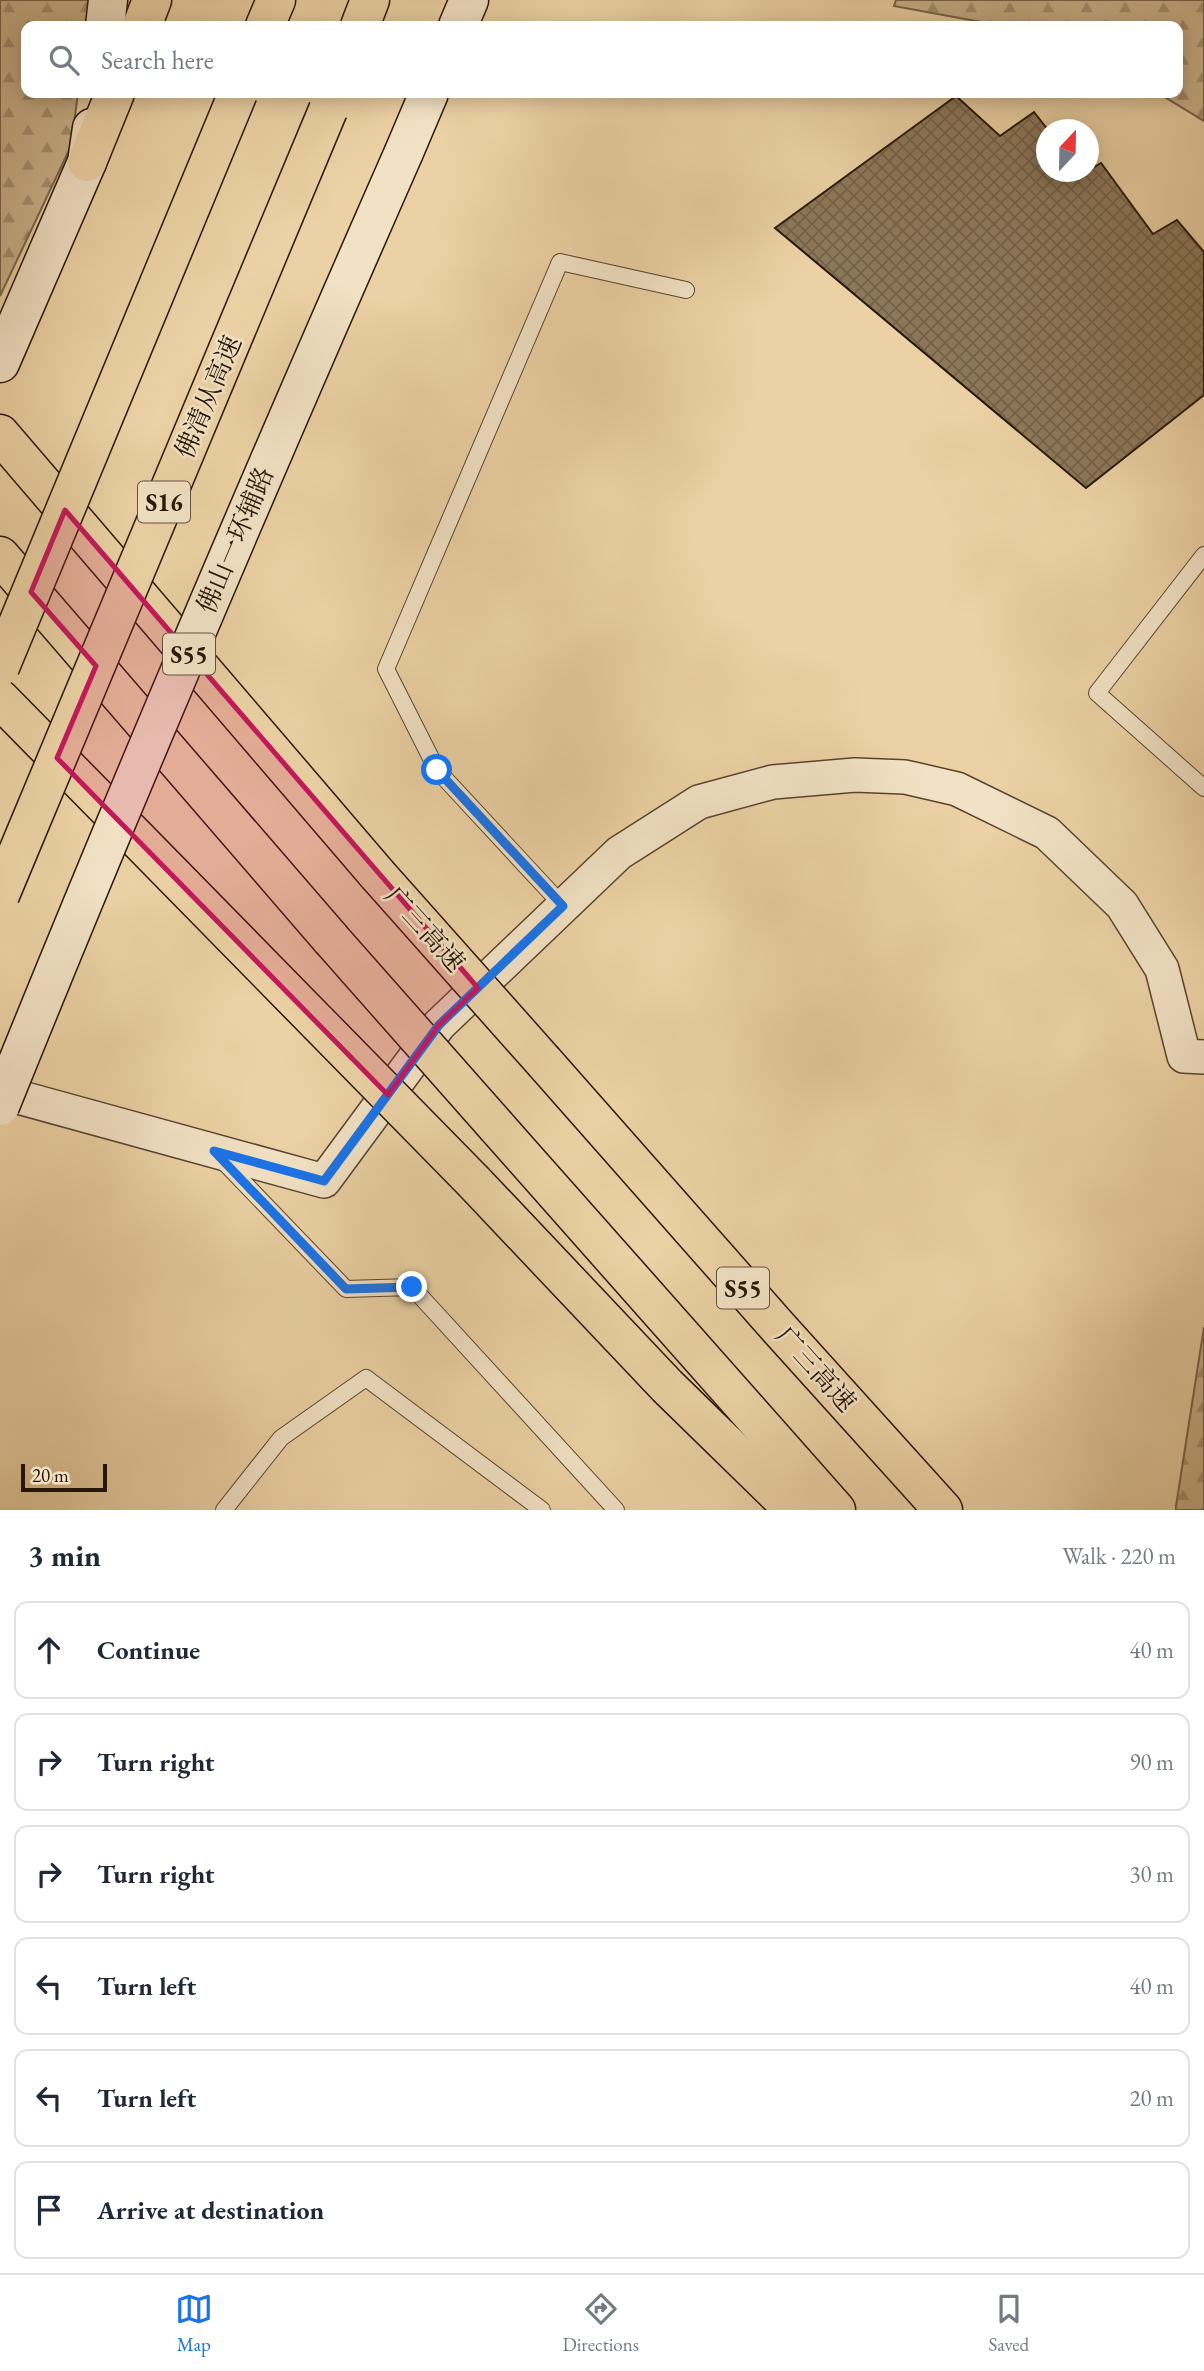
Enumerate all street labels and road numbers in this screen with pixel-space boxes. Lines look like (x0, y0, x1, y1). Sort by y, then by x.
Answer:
street label: 佛清从高速 (167, 331, 249, 463)
street label: 佛山一环辅路 (189, 462, 281, 618)
road number: S16 (138, 481, 190, 522)
road number: S55 (163, 634, 215, 674)
street label: 广三高速 (378, 879, 472, 979)
road number: S55 (717, 1268, 769, 1308)
street label: 广三高速 (769, 1319, 863, 1419)

